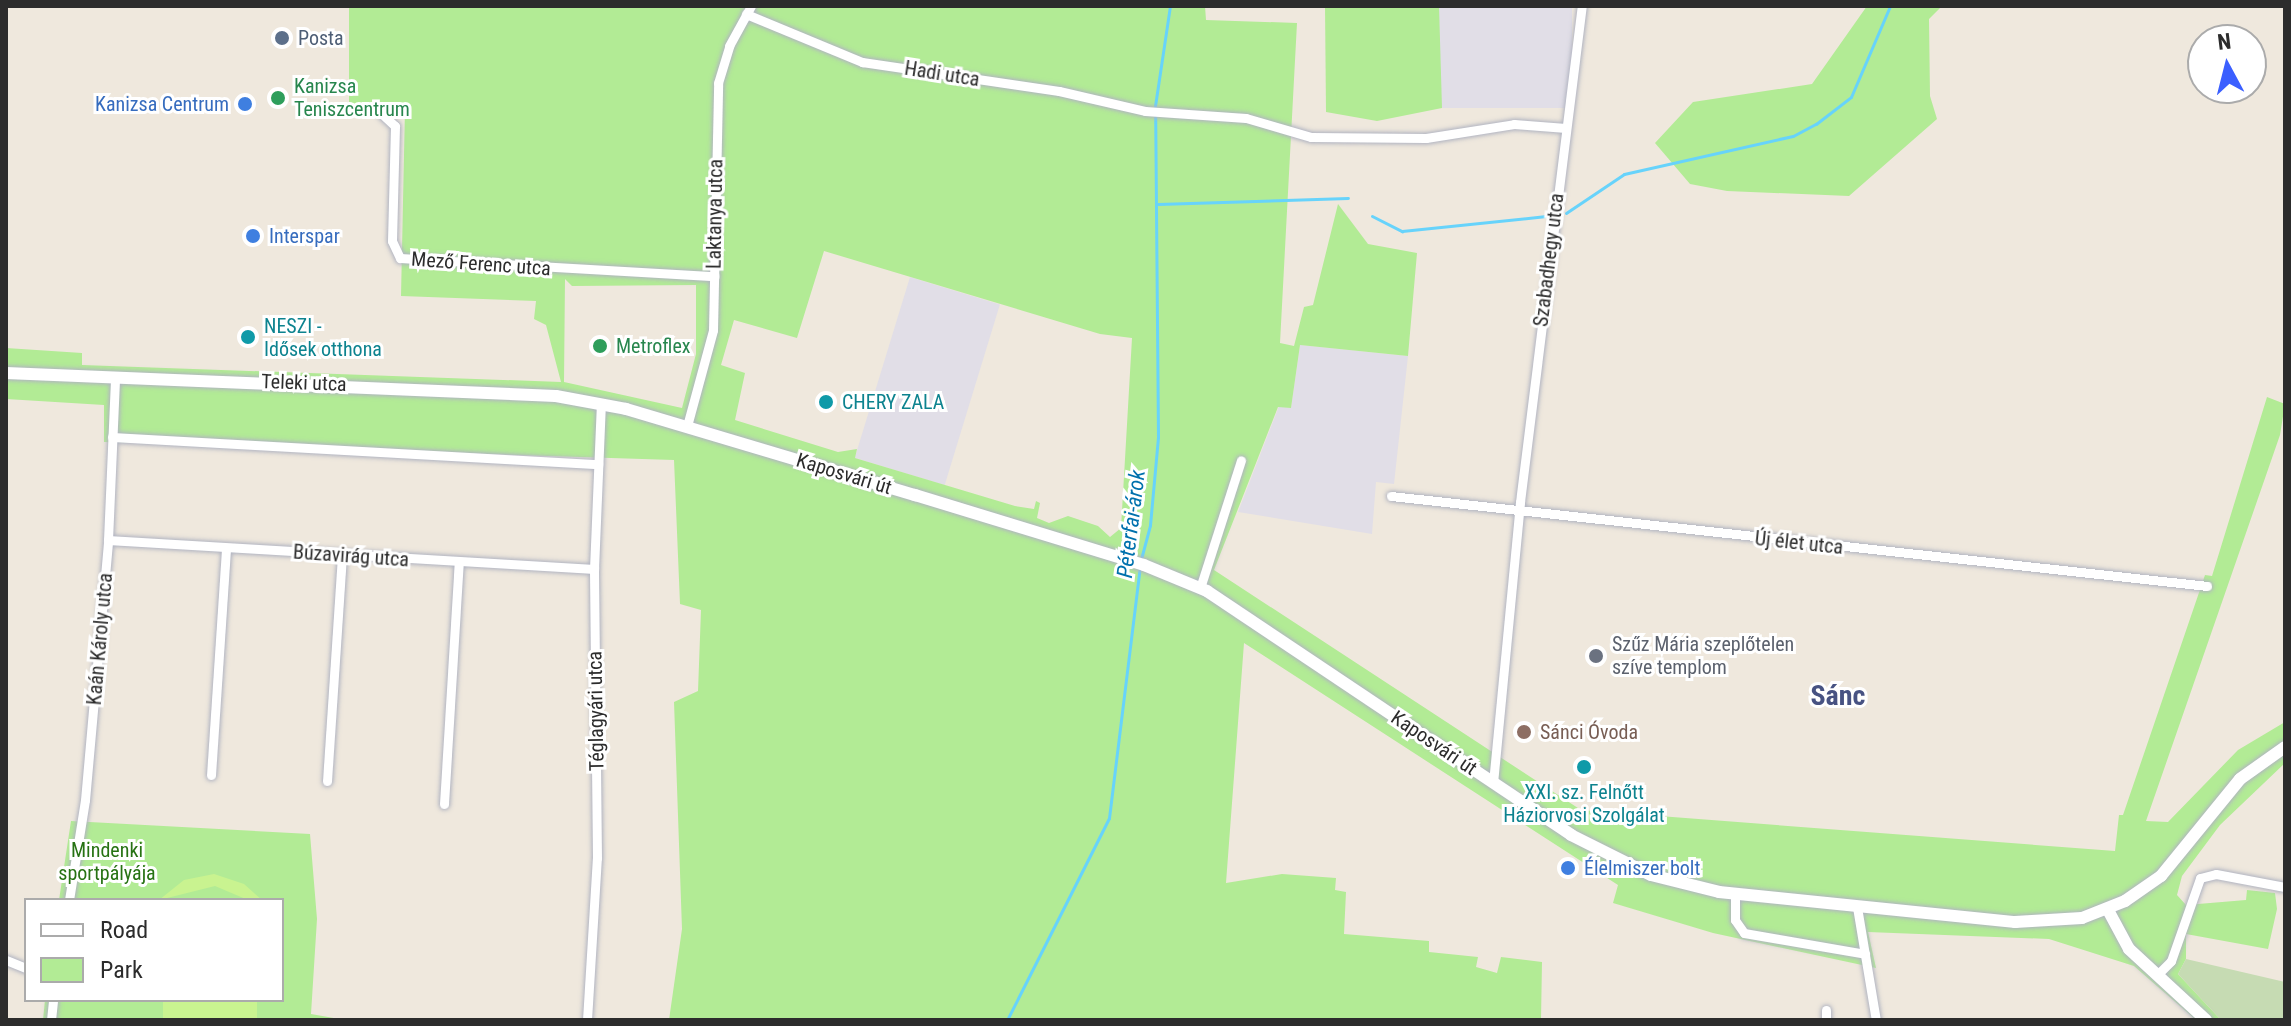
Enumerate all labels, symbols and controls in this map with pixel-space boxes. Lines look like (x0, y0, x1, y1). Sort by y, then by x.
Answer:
north arrow (2187, 24, 2267, 104)
place label: Posta (298, 26, 344, 50)
text: N (2216, 28, 2232, 55)
marker: Posta (273, 29, 291, 47)
street label: Hadi utca (903, 56, 981, 92)
place label: Kanizsa Teniszcentrum (294, 74, 410, 121)
marker: Kanizsa Teniszcentrum (269, 89, 287, 107)
place label: Kanizsa Centrum (95, 92, 229, 116)
marker: Kanizsa Centrum (236, 95, 254, 113)
street label: Laktanya utca (702, 159, 728, 269)
street label: Szabadhegy utca (1529, 192, 1569, 328)
place label: Interspar (269, 224, 340, 248)
marker: Interspar (244, 227, 262, 245)
street label: Mező Ferenc utca (410, 247, 552, 281)
place label: NESZI - Idősek otthona (264, 314, 382, 361)
marker: NESZI - Idősek otthona (239, 328, 257, 346)
place label: Metroflex (616, 334, 691, 358)
marker: Metroflex (591, 337, 609, 355)
street label: Teleki utca (261, 370, 347, 396)
place label: CHERY ZALA (842, 390, 944, 414)
marker: CHERY ZALA (817, 393, 835, 411)
street label: Kaposvári út (793, 448, 895, 500)
water label: Péterfai-árok (1111, 468, 1151, 580)
street label: Új élet utca (1754, 526, 1844, 560)
street label: Búzavirág utca (292, 540, 410, 572)
street label: Kaán Károly utca (82, 572, 118, 706)
place label: Szűz Mária szeplőtelen szíve templom (1612, 632, 1794, 679)
marker: Szűz Mária szeplőtelen szíve templom (1587, 647, 1605, 665)
street label: Téglagyári utca (583, 651, 609, 771)
district label: Sánc (1811, 679, 1865, 713)
street label: Kaposvári út (1387, 706, 1481, 780)
place label: Sánci Óvoda (1540, 720, 1638, 744)
marker: Sánci Óvoda (1515, 723, 1533, 741)
marker: XXI. sz. Felnőtt Háziorvosi Szolgálat (1575, 758, 1593, 776)
place label: XXI. sz. Felnőtt Háziorvosi Szolgálat (1503, 780, 1665, 827)
park label: Mindenki sportpályája (58, 838, 156, 885)
place label: Élelmiszer bolt (1584, 856, 1700, 880)
marker: Élelmiszer bolt (1559, 859, 1577, 877)
legend (24, 898, 284, 1002)
text: Road (100, 916, 148, 944)
text: Park (100, 956, 143, 984)

